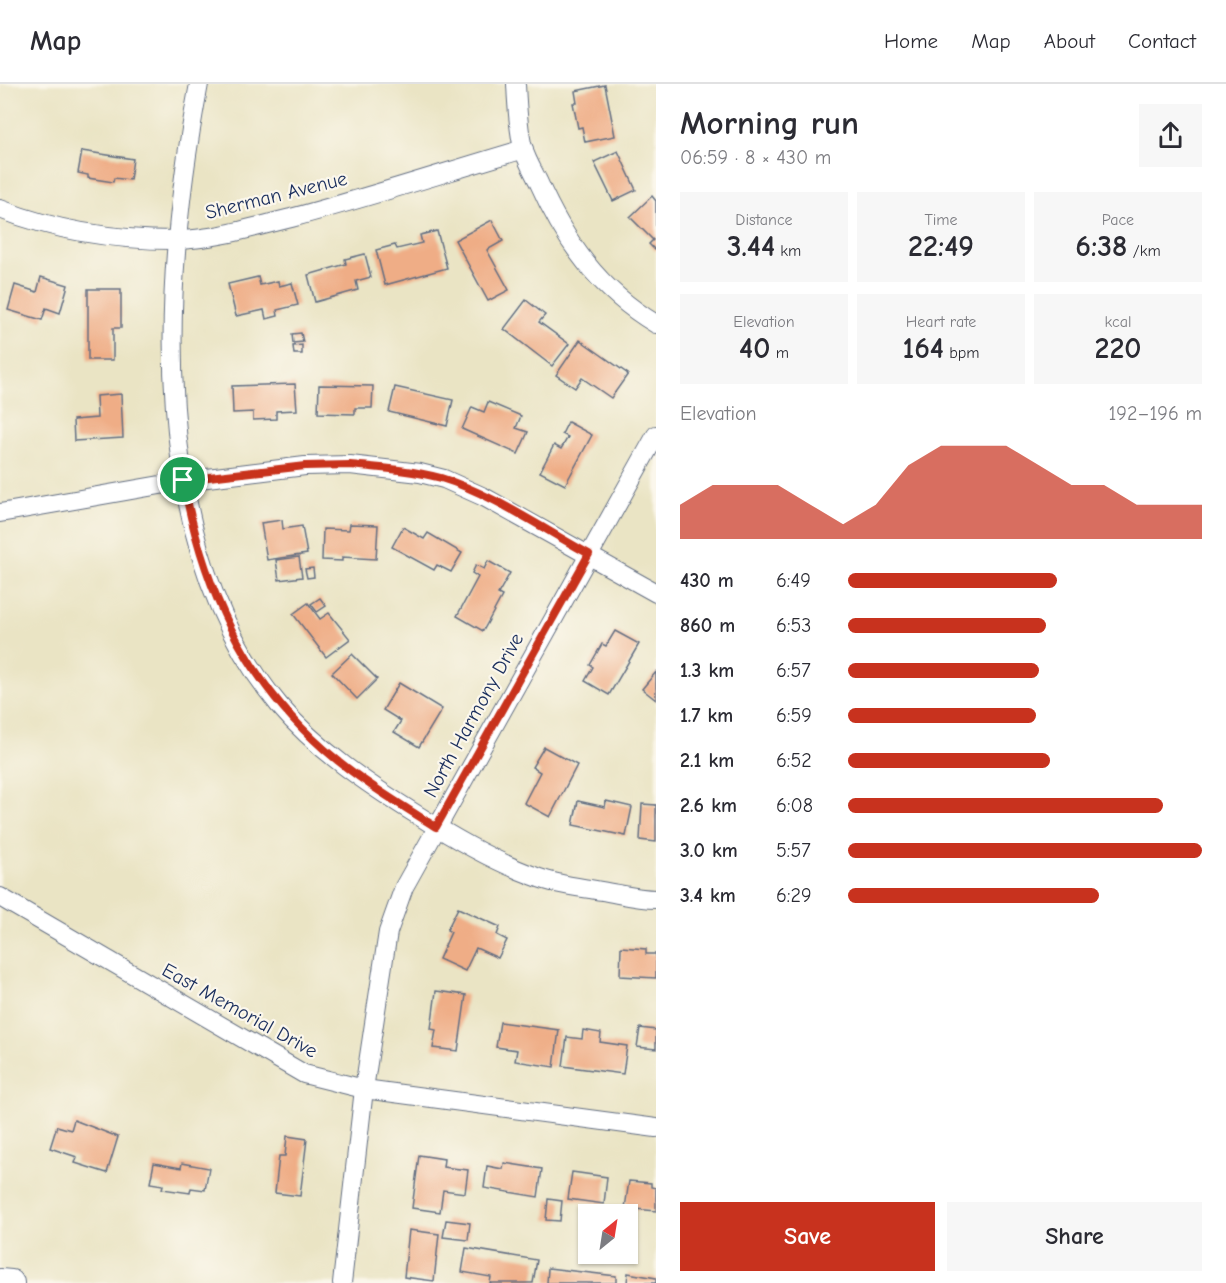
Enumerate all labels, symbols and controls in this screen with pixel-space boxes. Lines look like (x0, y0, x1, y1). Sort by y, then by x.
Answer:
text: Map (30, 25, 81, 57)
text: Home (884, 29, 938, 53)
text: Map (971, 29, 1011, 53)
text: About (1044, 29, 1095, 53)
text: Contact (1128, 29, 1196, 53)
text: Morning run (680, 104, 859, 142)
button: share (1139, 104, 1202, 167)
text: 06:59 · 8 × 430 m (680, 146, 831, 169)
street label: Sherman Avenue (203, 167, 349, 224)
text: Distance (735, 211, 793, 229)
text: Time (924, 211, 958, 229)
text: Pace (1102, 211, 1134, 229)
text: 3.44 (727, 229, 775, 264)
text: 22:49 (908, 229, 974, 264)
text: 6:38 (1075, 229, 1127, 264)
text: km (775, 242, 801, 260)
text: /km (1127, 242, 1161, 260)
text: Elevation (733, 313, 795, 331)
text: Heart rate (906, 313, 976, 331)
text: kcal (1105, 313, 1131, 331)
text: 40 (739, 331, 770, 366)
text: 164 (902, 331, 944, 366)
text: 220 (1094, 331, 1142, 366)
text: m (770, 344, 789, 362)
text: bpm (944, 344, 980, 362)
text: Elevation (680, 402, 757, 425)
text: 192–196 m (1108, 402, 1202, 425)
pin (157, 454, 208, 505)
icon: arrive (166, 463, 199, 496)
text: 430 m (680, 569, 734, 592)
text: 6:49 (776, 569, 811, 592)
text: 860 m (680, 614, 735, 637)
text: 6:53 (776, 614, 811, 637)
street label: North Harmony Drive (419, 629, 528, 801)
text: 1.3 km (680, 659, 734, 682)
text: 6:57 (776, 659, 811, 682)
text: 1.7 km (680, 704, 733, 727)
text: 6:59 (776, 704, 812, 727)
text: 2.1 km (680, 749, 734, 772)
text: 6:52 (776, 749, 812, 772)
text: 2.6 km (680, 794, 737, 817)
text: 6:08 (776, 794, 813, 817)
text: 3.0 km (680, 839, 738, 862)
text: 5:57 (776, 839, 811, 862)
text: 3.4 km (680, 884, 736, 907)
text: 6:29 (776, 884, 812, 907)
street label: East Memorial Drive (158, 958, 321, 1063)
button: Save (680, 1202, 935, 1271)
button: Share (947, 1202, 1202, 1271)
north arrow (578, 1204, 638, 1264)
map controls (578, 1204, 638, 1264)

